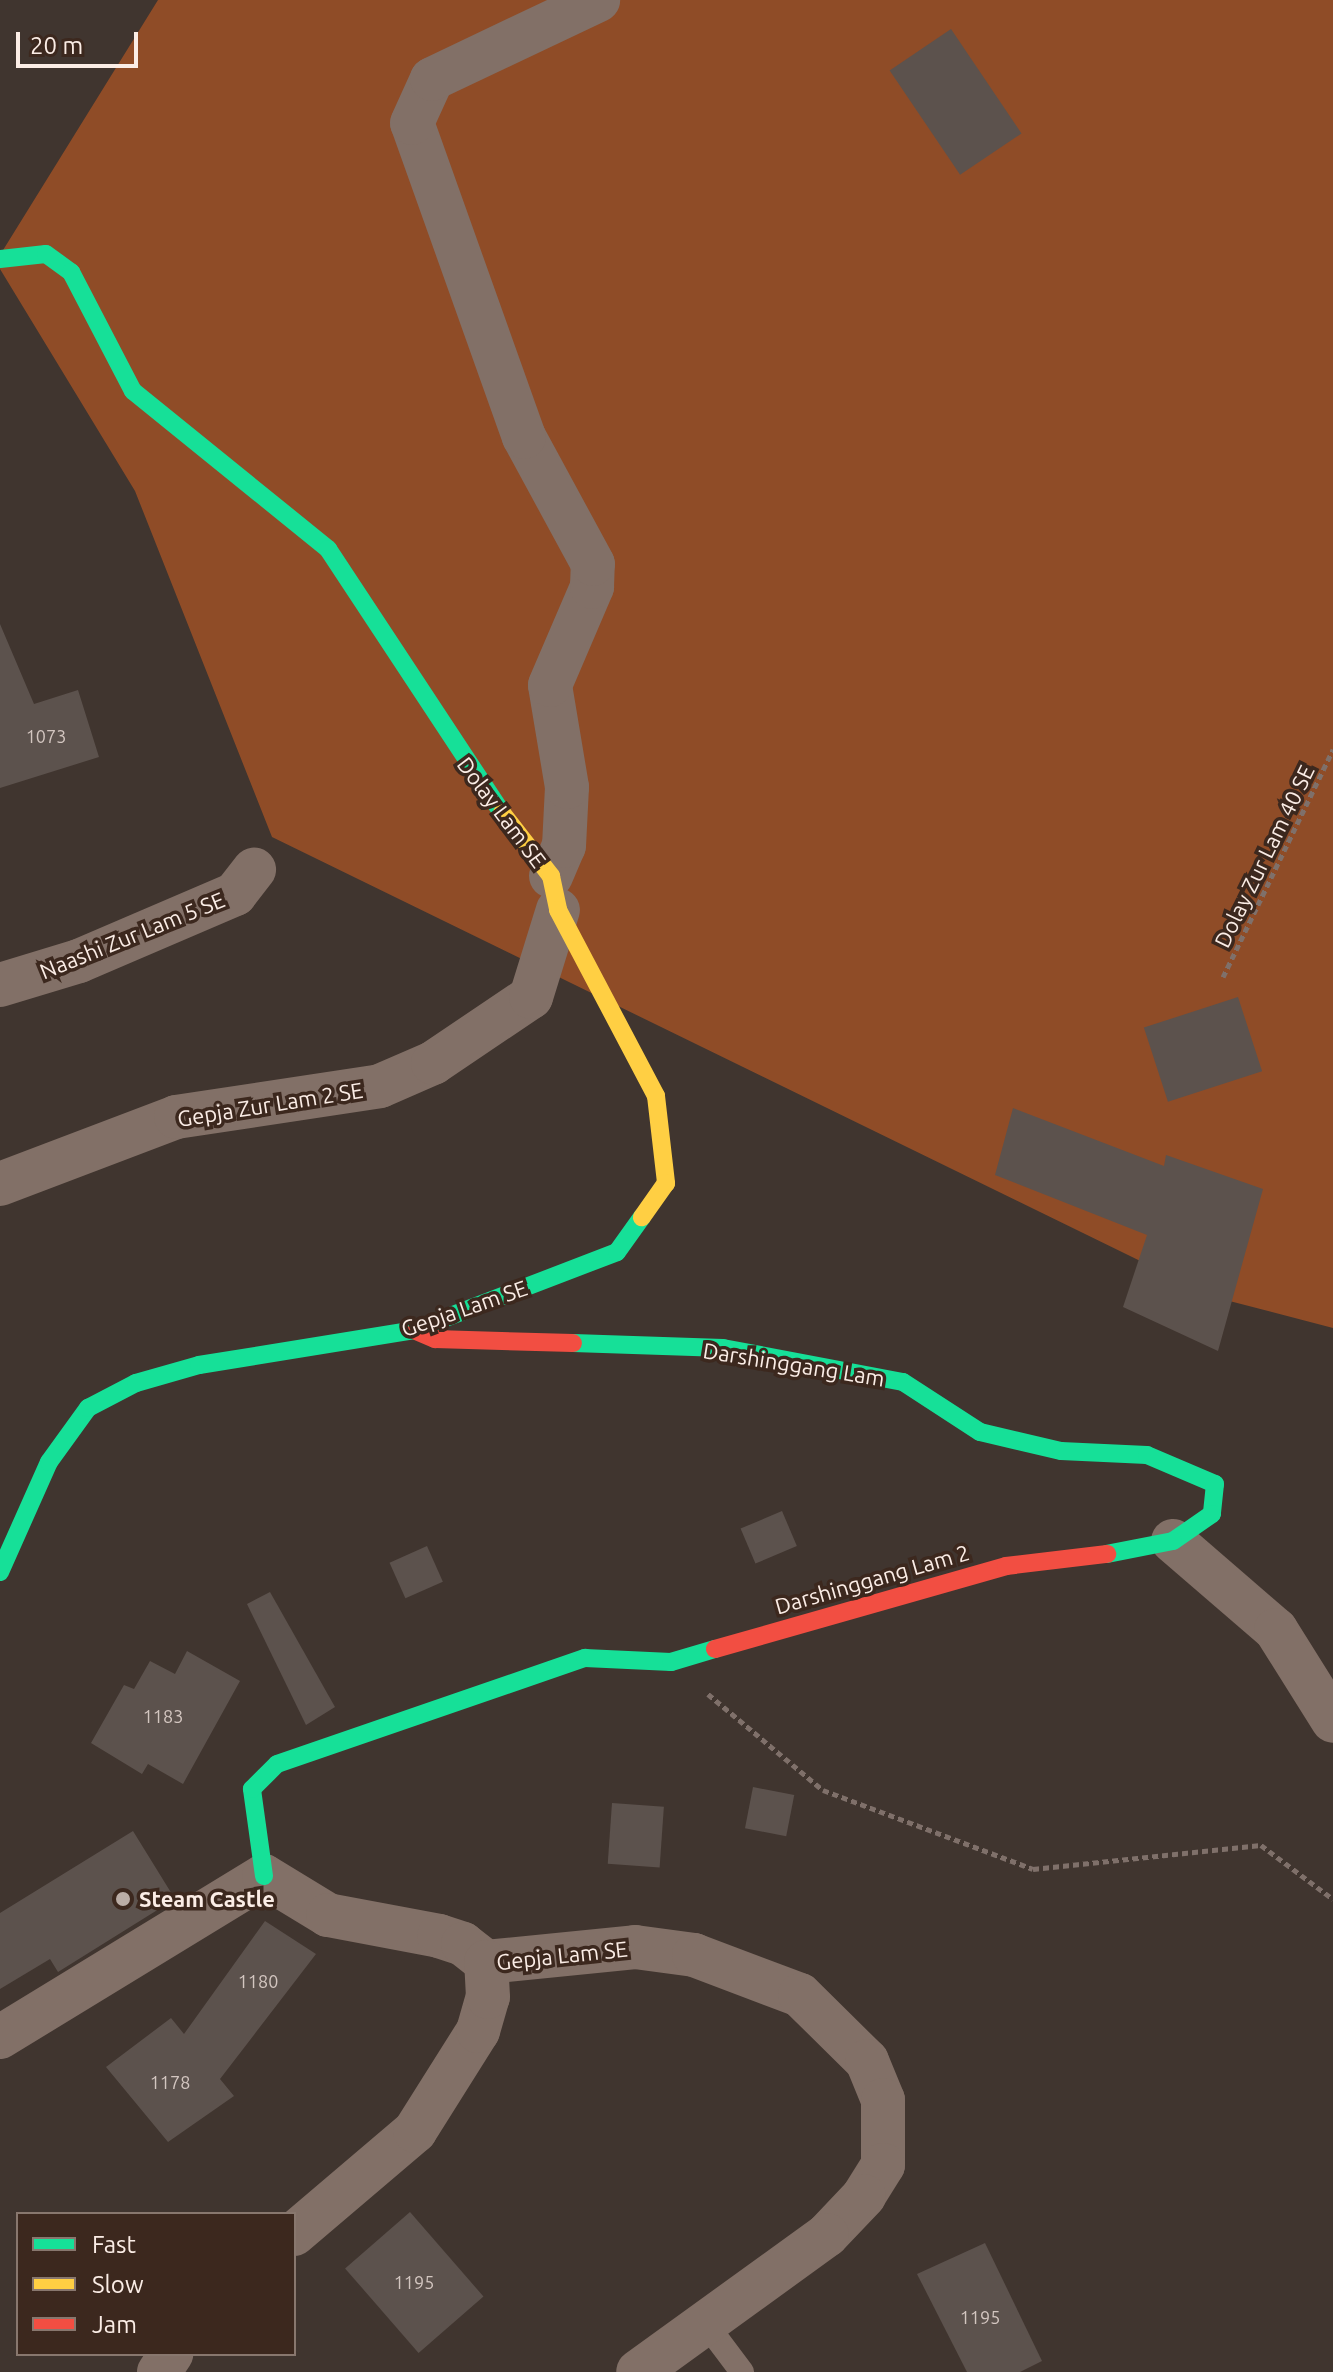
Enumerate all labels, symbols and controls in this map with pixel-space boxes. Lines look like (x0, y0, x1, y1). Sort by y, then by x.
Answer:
scale bar (20, 16, 142, 66)
text: 20 m (30, 32, 83, 59)
house number: 1073 (26, 725, 66, 747)
street label: Dolay Lam SE (452, 752, 552, 872)
street label: Dolay Zur Lam 40 SE (1208, 760, 1320, 952)
street label: Naashi Zur Lam 5 SE (36, 886, 228, 984)
street label: Gepja Zur Lam 2 SE (175, 1076, 365, 1132)
street label: Gepja Lam SE (397, 1274, 531, 1342)
street label: Darshinggang Lam (701, 1337, 887, 1391)
street label: Darshinggang Lam 2 (772, 1539, 972, 1619)
house number: 1183 (143, 1705, 183, 1727)
place label: Steam Castle (139, 1886, 275, 1912)
marker: Steam Castle (114, 1890, 132, 1908)
street label: Gepja Lam SE (495, 1935, 629, 1975)
house number: 1180 (238, 1970, 278, 1992)
house number: 1178 (150, 2071, 190, 2093)
legend (16, 2212, 296, 2356)
text: Fast (92, 2231, 136, 2258)
text: Slow (92, 2271, 144, 2298)
house number: 1195 (394, 2271, 434, 2293)
house number: 1195 (960, 2306, 1000, 2328)
text: Jam (92, 2311, 137, 2338)

